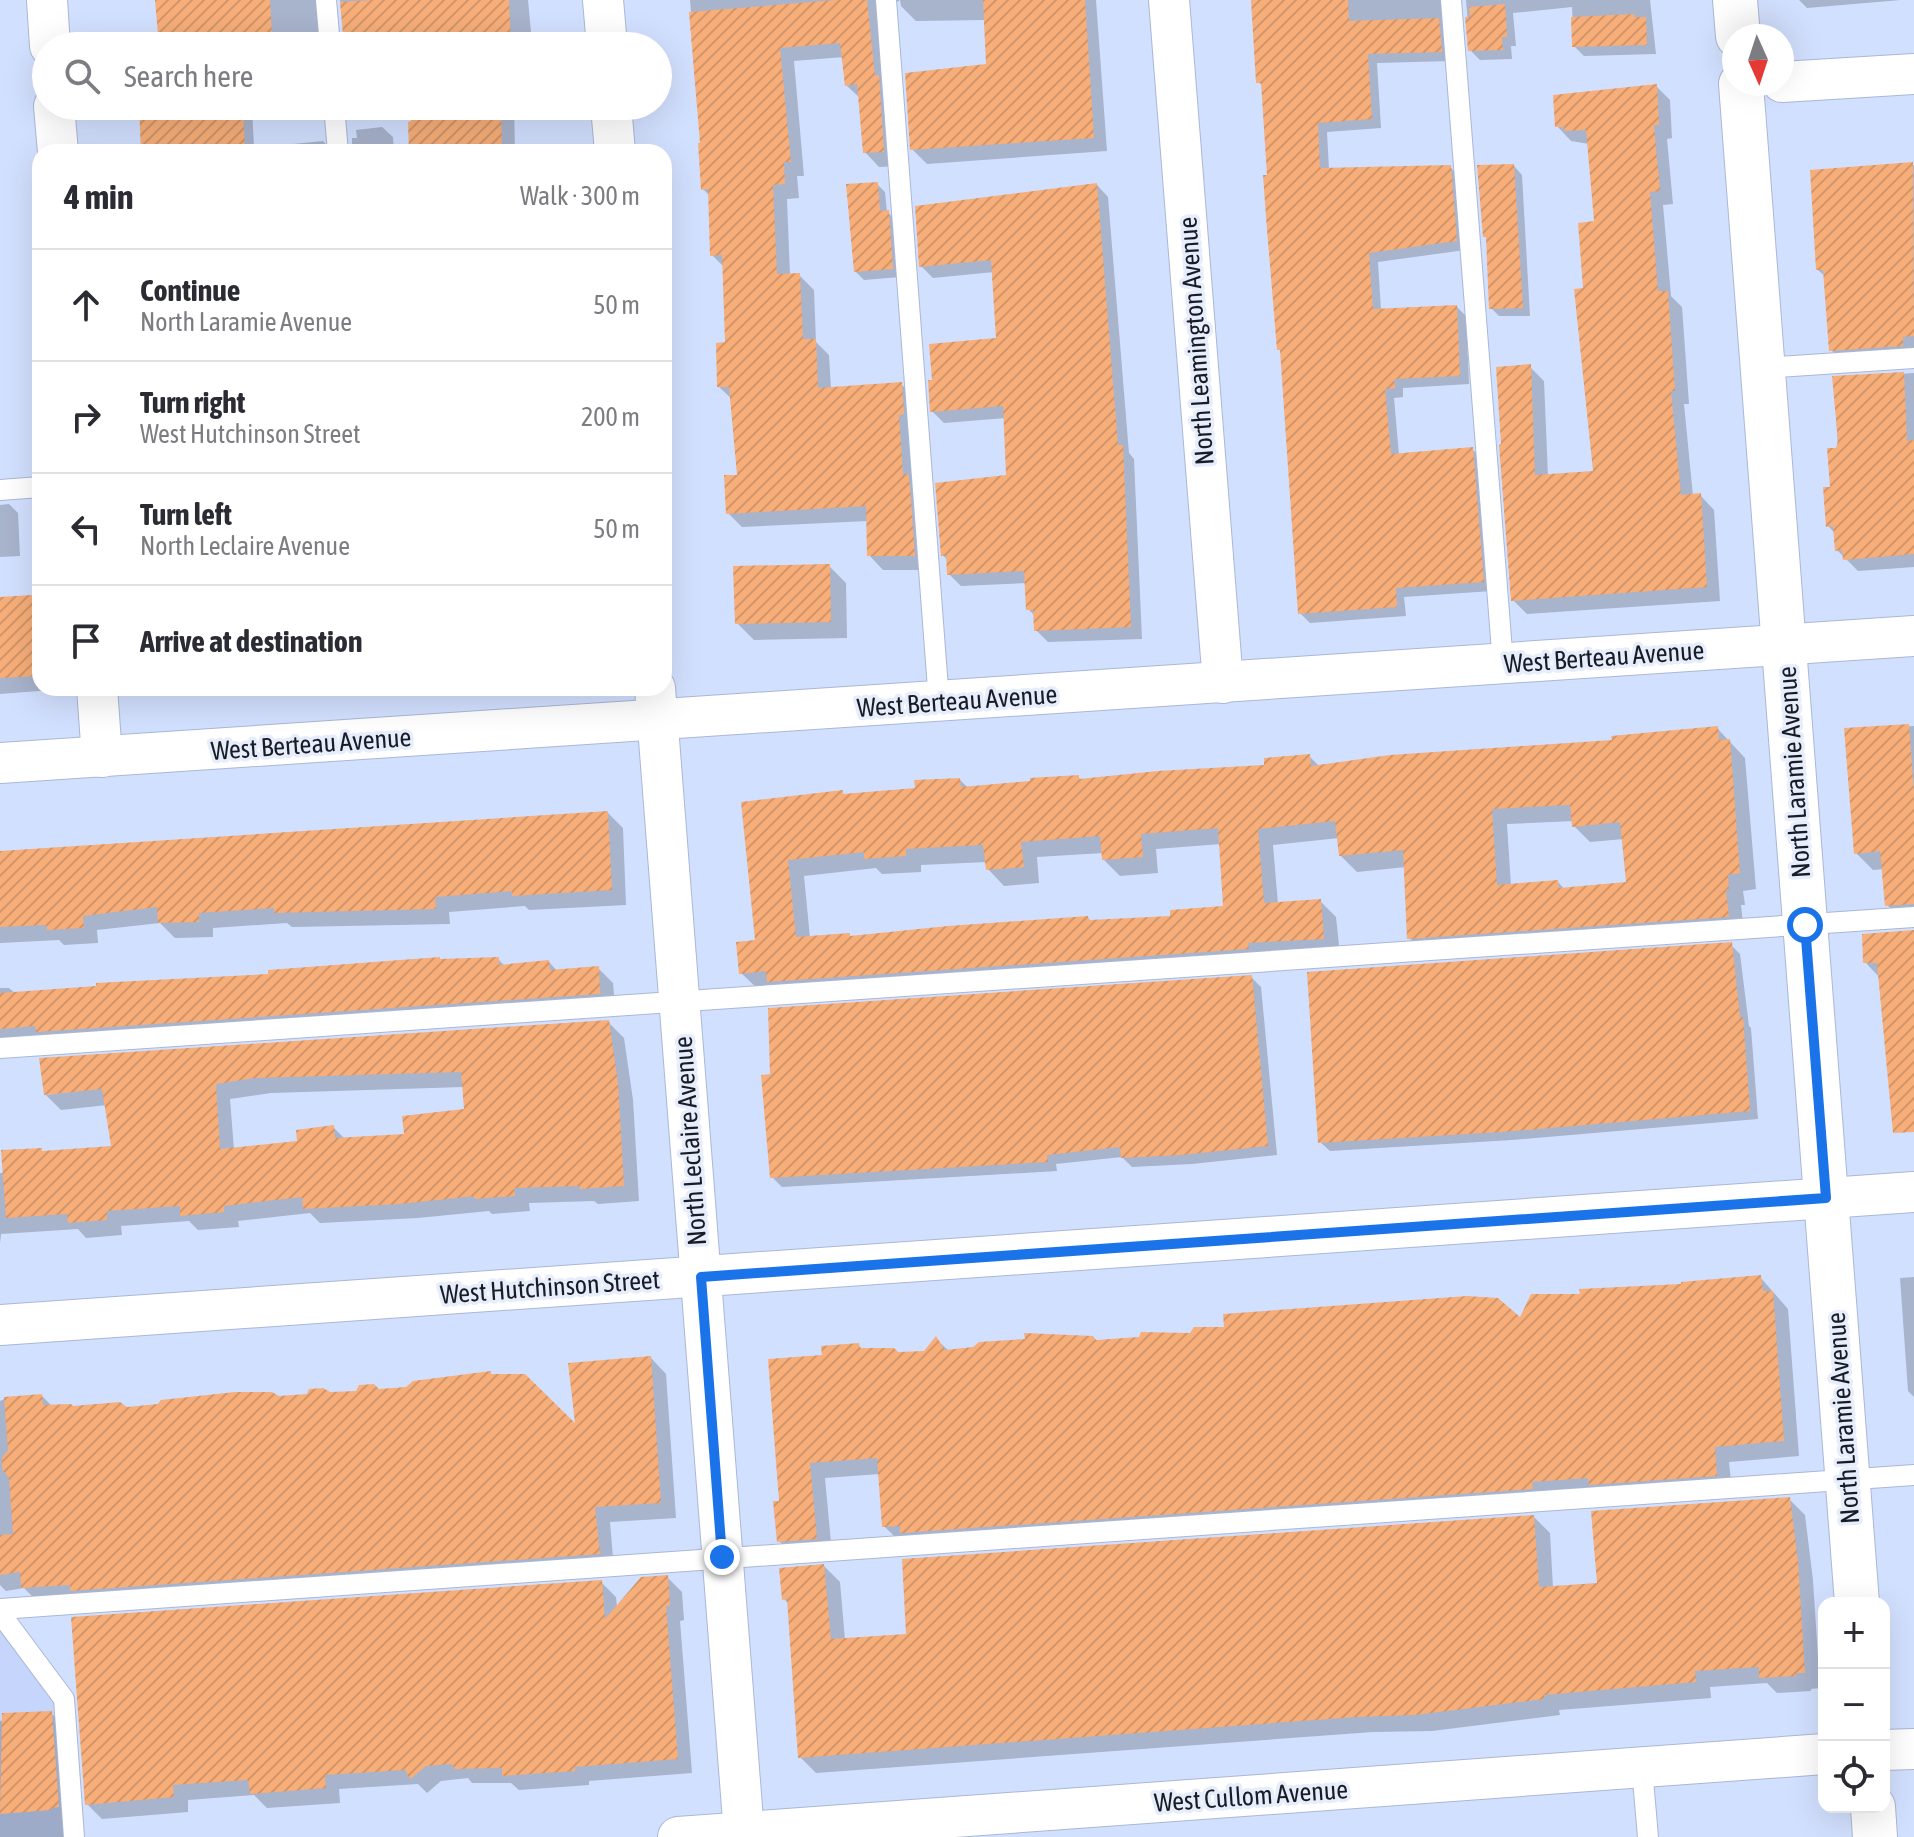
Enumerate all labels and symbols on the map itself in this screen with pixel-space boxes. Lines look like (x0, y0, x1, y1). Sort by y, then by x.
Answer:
north arrow (1722, 24, 1794, 96)
street label: North Leamington Avenue (1172, 216, 1220, 466)
street label: West Berteau Avenue (1503, 635, 1705, 679)
street label: North Laramie Avenue (1772, 665, 1816, 879)
street label: West Berteau Avenue (856, 679, 1058, 723)
street label: West Berteau Avenue (210, 722, 412, 766)
route start (1787, 907, 1823, 943)
street label: North Leclaire Avenue (668, 1035, 712, 1247)
street label: West Hutchinson Street (439, 1264, 661, 1310)
street label: North Laramie Avenue (1821, 1311, 1865, 1525)
route end (704, 1539, 740, 1575)
street label: West Cullom Avenue (1153, 1774, 1349, 1818)

